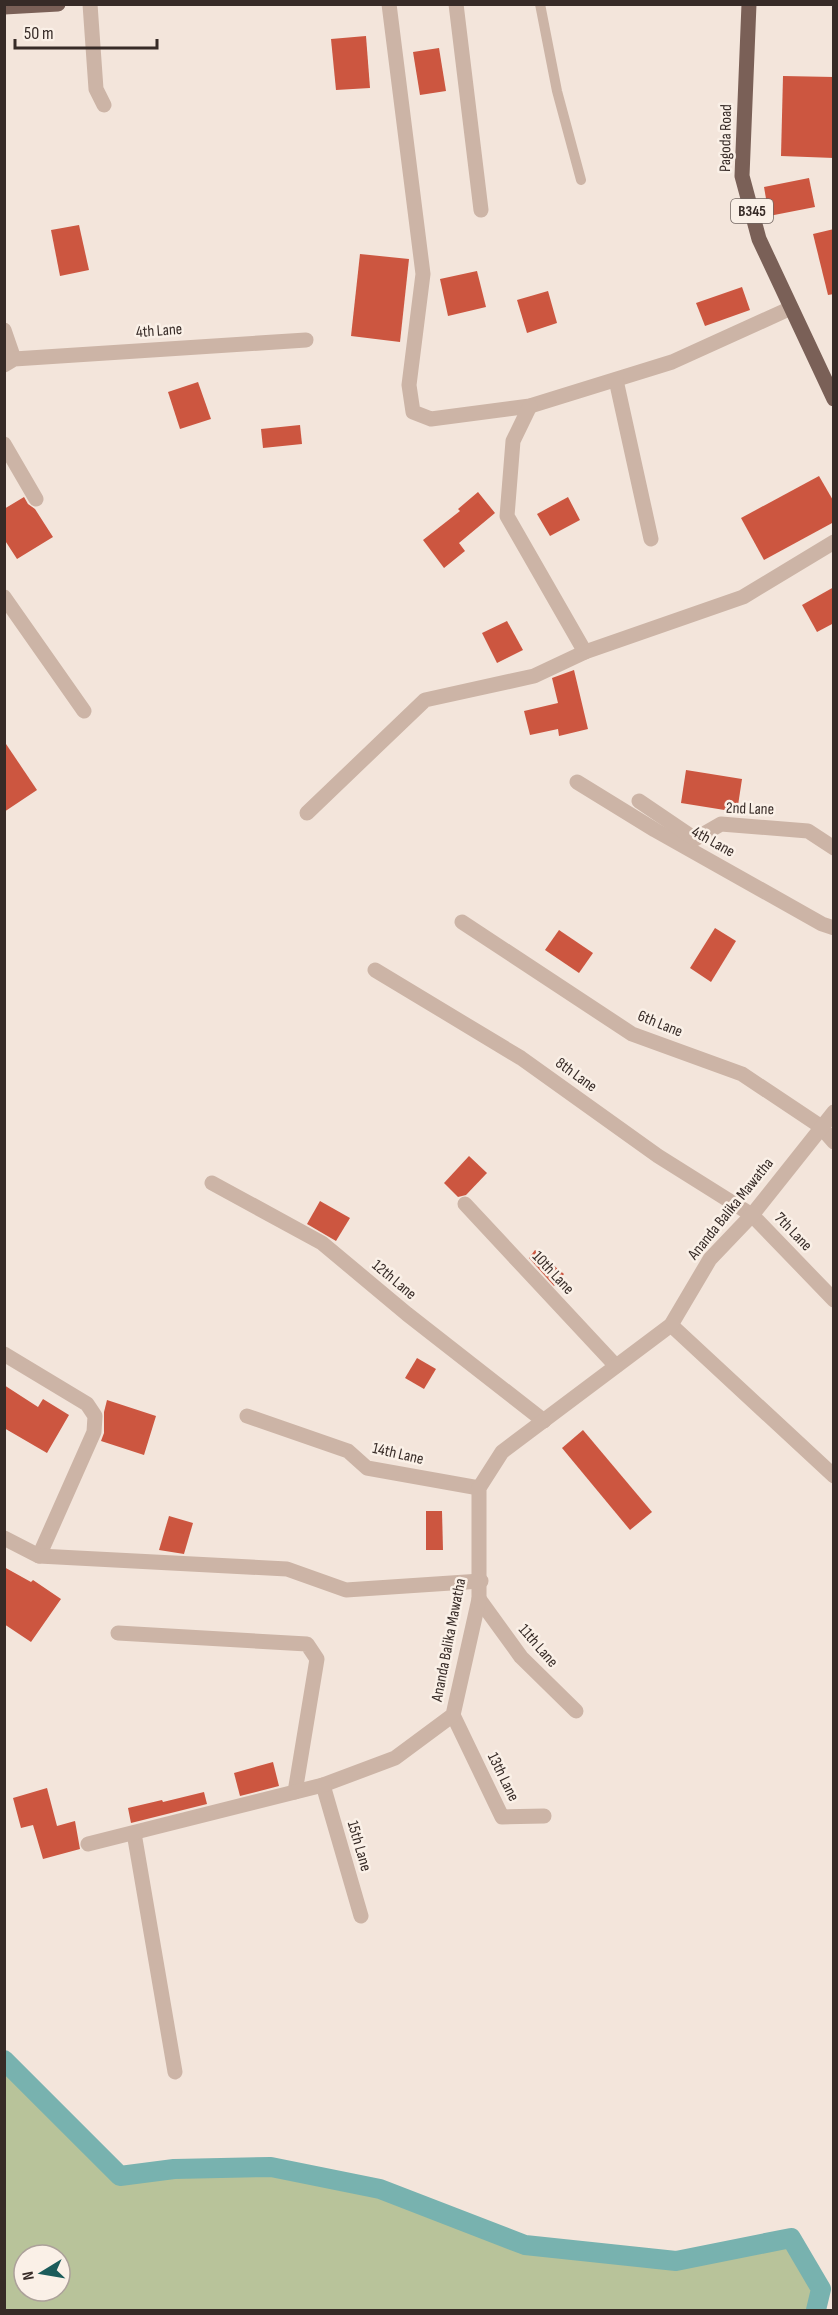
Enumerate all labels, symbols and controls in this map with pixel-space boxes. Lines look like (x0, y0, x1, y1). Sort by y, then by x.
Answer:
scale bar (15, 12, 158, 50)
text: 50 m (24, 23, 54, 44)
street label: Pagoda Road (716, 104, 736, 172)
road number: B345 (731, 199, 773, 223)
street label: 4th Lane (135, 320, 183, 342)
street label: 2nd Lane (726, 799, 774, 819)
street label: 4th Lane (688, 822, 738, 862)
street label: 6th Lane (635, 1006, 685, 1042)
street label: 8th Lane (552, 1054, 600, 1096)
street label: Ananda Balika Mawatha (684, 1154, 778, 1264)
street label: 7th Lane (770, 1209, 816, 1255)
street label: 10th Lane (528, 1247, 578, 1299)
street label: 12th Lane (368, 1256, 420, 1304)
street label: 14th Lane (371, 1439, 425, 1469)
street label: Ananda Balika Mawatha (428, 1577, 470, 1704)
street label: 11th Lane (514, 1621, 562, 1671)
street label: 13th Lane (483, 1749, 523, 1805)
street label: 15th Lane (343, 1819, 375, 1873)
north arrow (12, 2243, 72, 2303)
text: N (19, 2270, 39, 2282)

